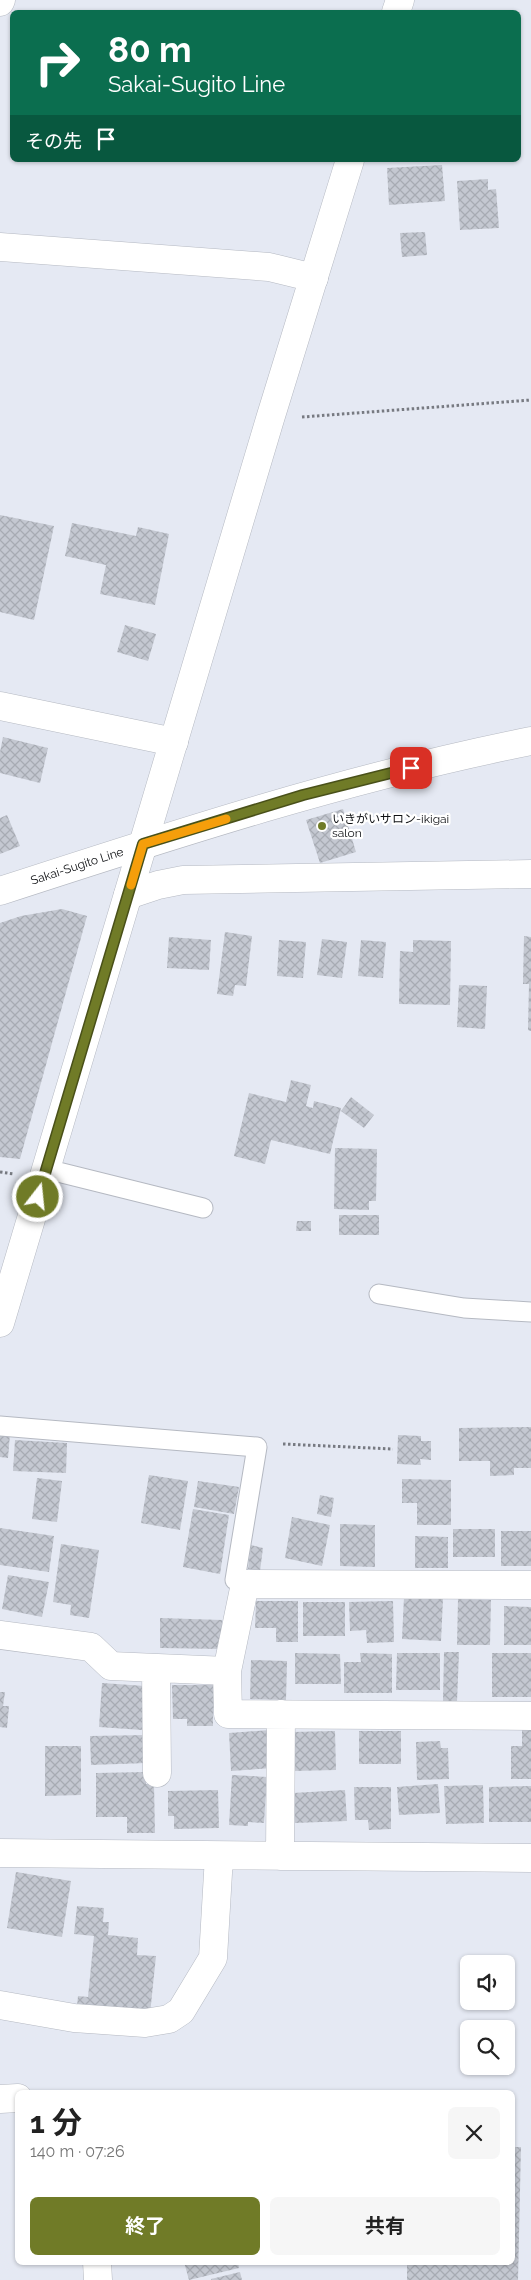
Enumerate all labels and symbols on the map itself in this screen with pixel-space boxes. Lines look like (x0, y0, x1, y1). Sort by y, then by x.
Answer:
pin (390, 747, 432, 789)
place label: いきがいサロン-ikigai salon (332, 812, 449, 840)
marker: いきがいサロン-ikigai salon (316, 820, 328, 832)
street label: Sakai-Sugito Line (29, 845, 125, 888)
position arrow (11, 1170, 63, 1222)

